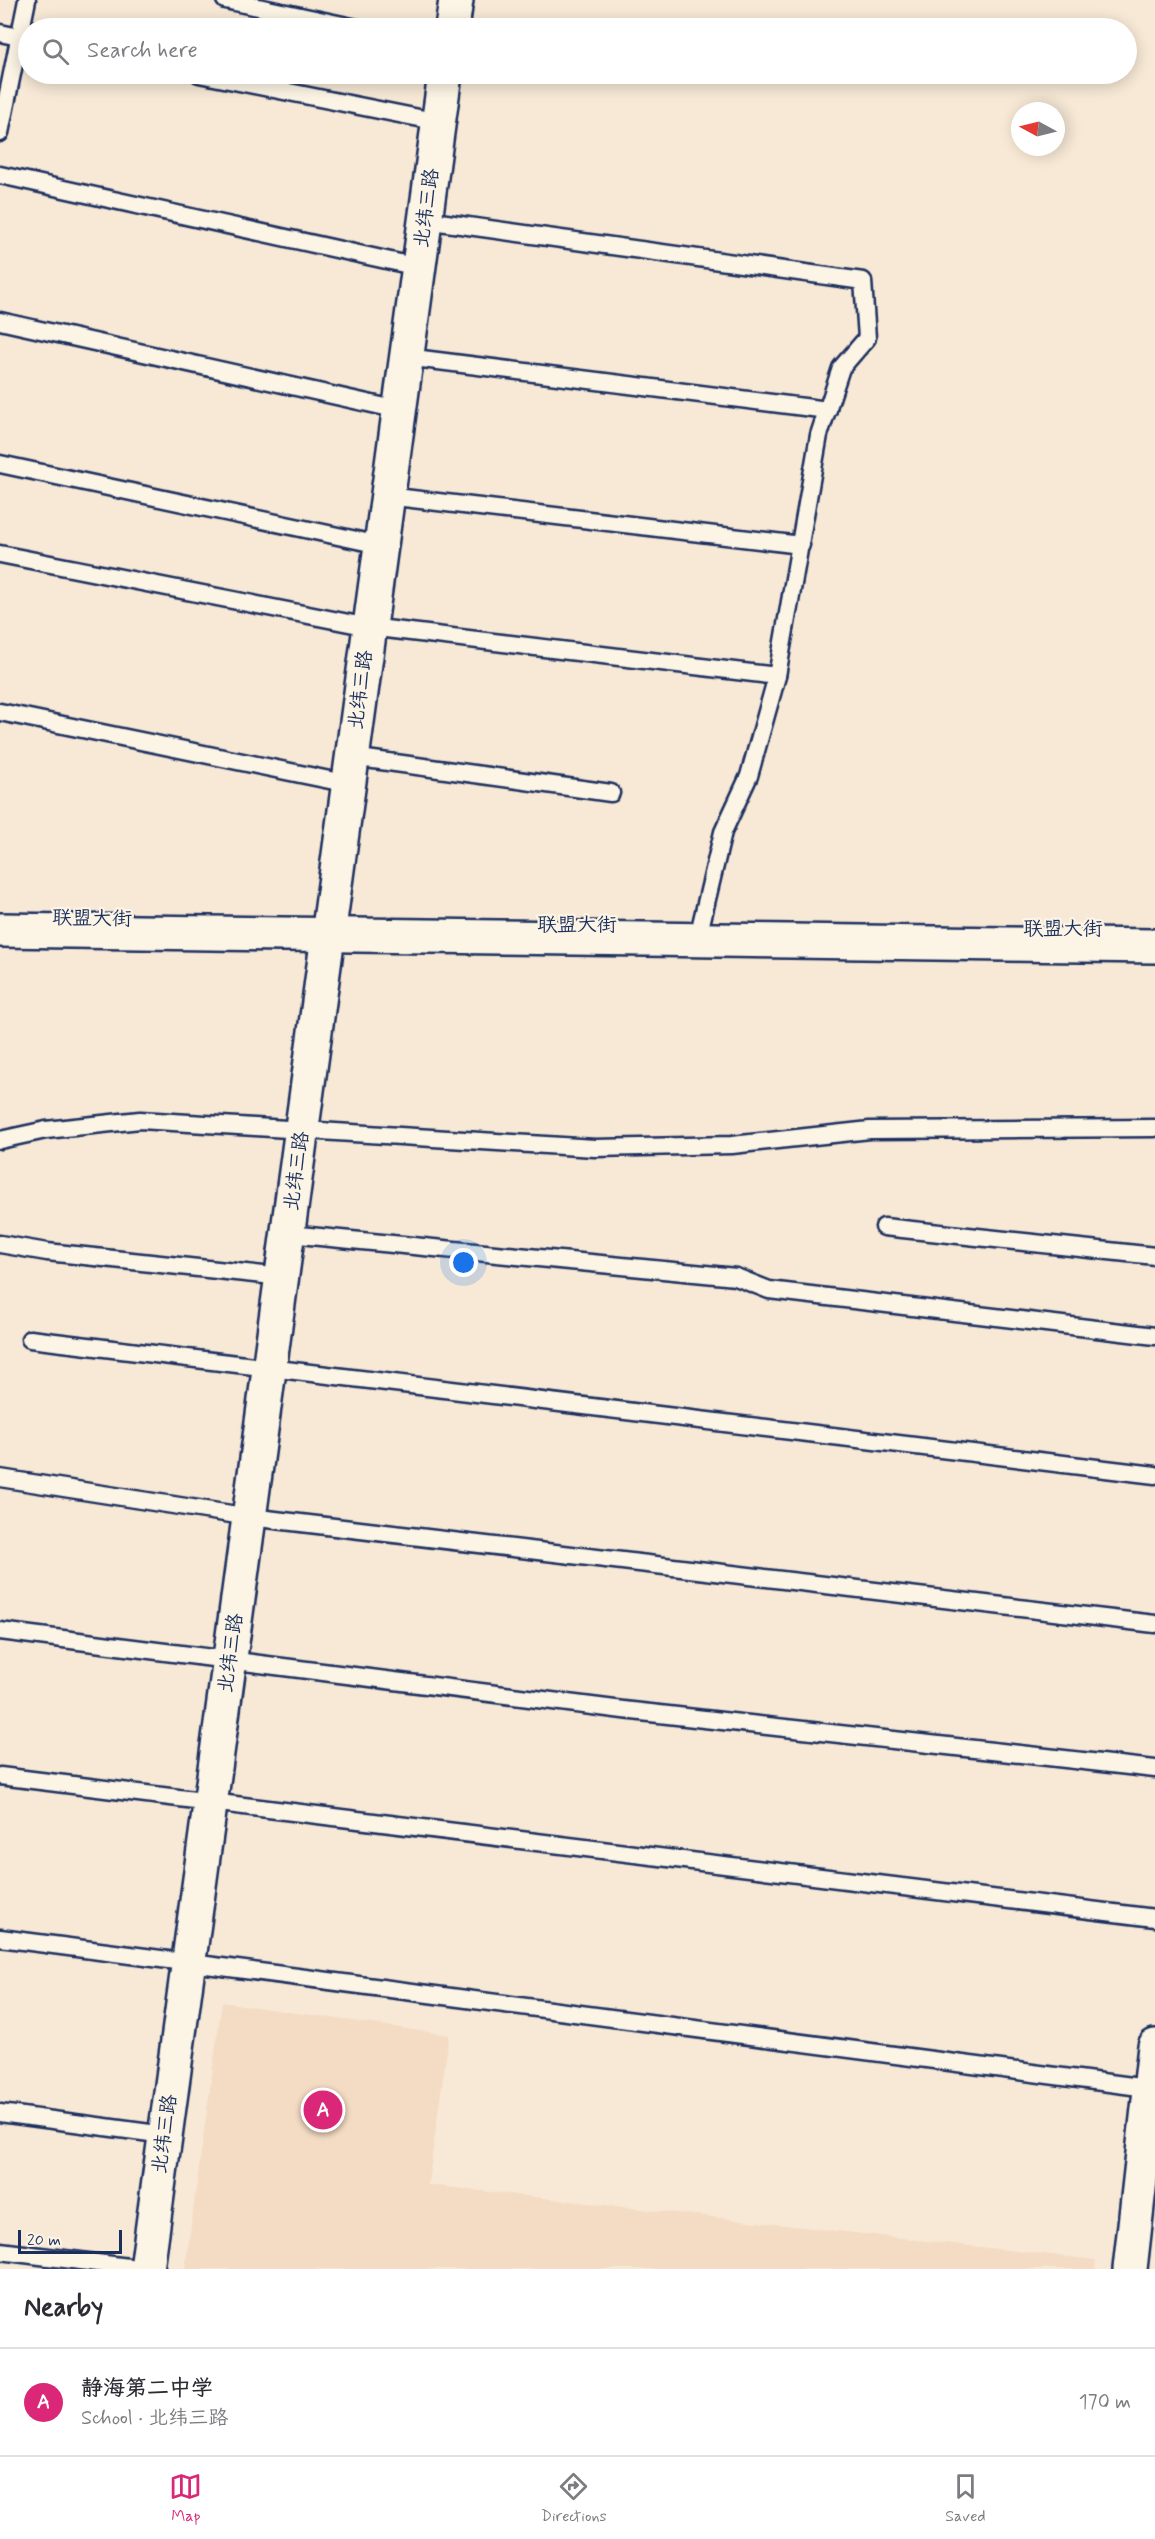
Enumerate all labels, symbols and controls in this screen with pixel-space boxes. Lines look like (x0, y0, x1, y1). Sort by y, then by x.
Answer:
search box (18, 18, 1137, 84)
icon: search (39, 35, 72, 68)
text: Search here (87, 37, 198, 65)
north arrow (1011, 102, 1065, 156)
street label: 北纬三路 (408, 166, 446, 249)
street label: 北纬三路 (343, 648, 379, 731)
street label: 联盟大街 (52, 905, 132, 933)
street label: 联盟大街 (537, 912, 617, 939)
street label: 联盟大街 (1023, 916, 1103, 943)
street label: 北纬三路 (278, 1129, 316, 1212)
your location (449, 1248, 478, 1277)
street label: 北纬三路 (212, 1611, 250, 1694)
pin: A (304, 2088, 342, 2132)
street label: 北纬三路 (146, 2092, 184, 2175)
scale bar (18, 2227, 122, 2254)
text: 20 m (27, 2230, 61, 2251)
text: Nearby (24, 2291, 103, 2325)
text: 静海第二中学 (81, 2375, 213, 2403)
text: A (37, 2389, 50, 2416)
text: 170 m (1079, 2389, 1131, 2416)
text: School · 北纬三路 (81, 2405, 228, 2432)
tab: Map (169, 2470, 202, 2527)
tab: Directions (541, 2470, 607, 2527)
tab: Saved (945, 2470, 986, 2527)

